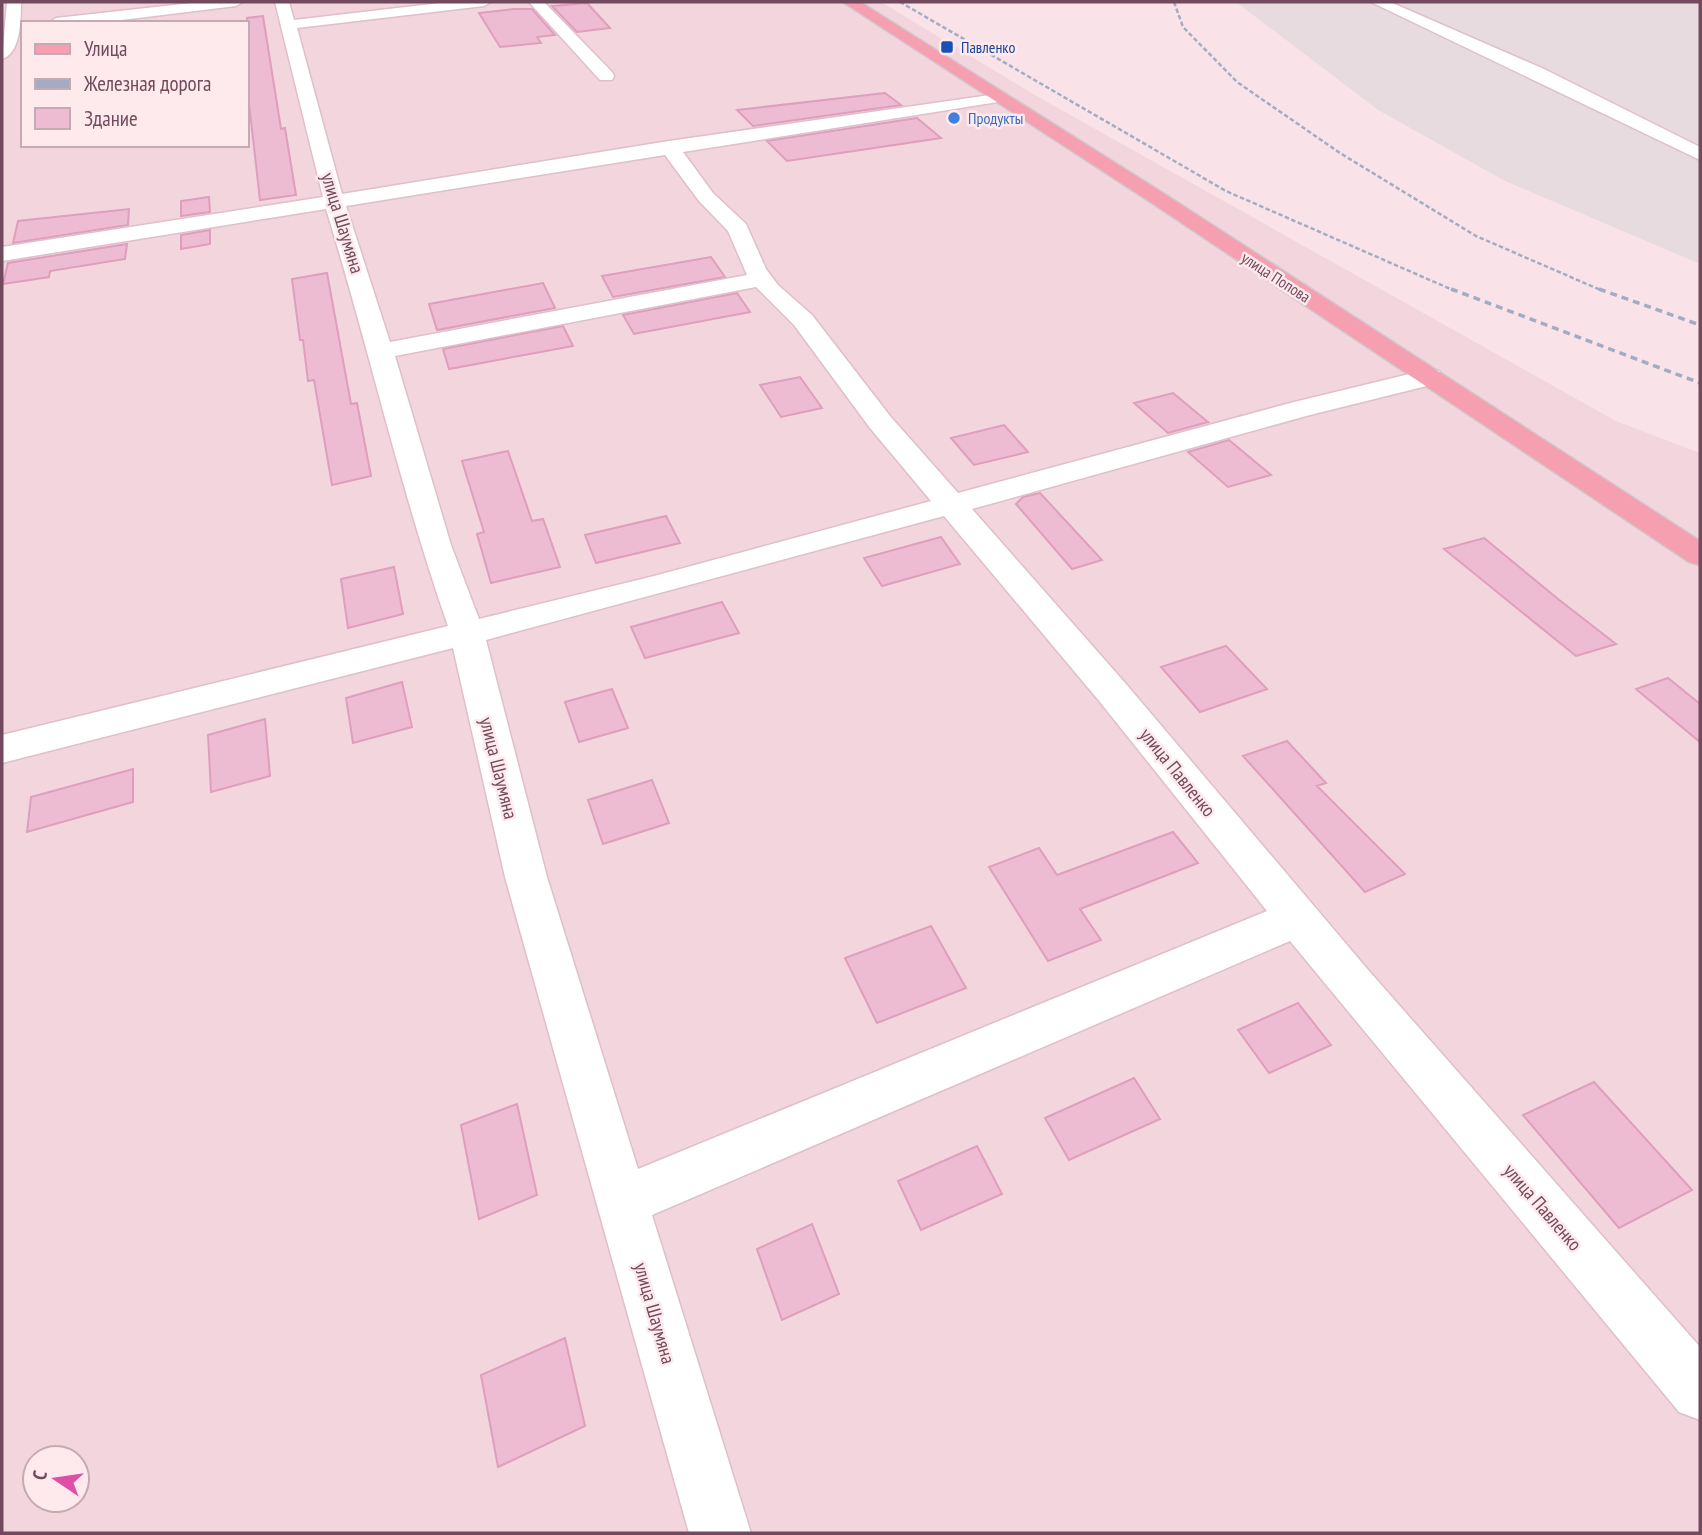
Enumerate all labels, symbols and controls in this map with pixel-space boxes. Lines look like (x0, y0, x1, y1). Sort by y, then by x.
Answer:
legend (21, 21, 248, 147)
text: Улица (84, 35, 127, 62)
place label: Павленко (961, 37, 1015, 57)
marker: Павленко (939, 39, 955, 55)
text: Железная дорога (83, 70, 211, 97)
text: Здание (84, 105, 138, 132)
place label: Продукты (968, 108, 1023, 128)
marker: Продукты (946, 110, 962, 126)
street label: улица Шаумяна (316, 170, 370, 276)
street label: улица Попова (1238, 247, 1314, 307)
street label: улица Шаумяна (475, 715, 523, 821)
street label: улица Павленко (1135, 723, 1221, 821)
street label: улица Павленко (1499, 1159, 1587, 1255)
street label: улица Шаумяна (629, 1260, 681, 1366)
north arrow (21, 1444, 91, 1514)
text: С (27, 1468, 52, 1482)

